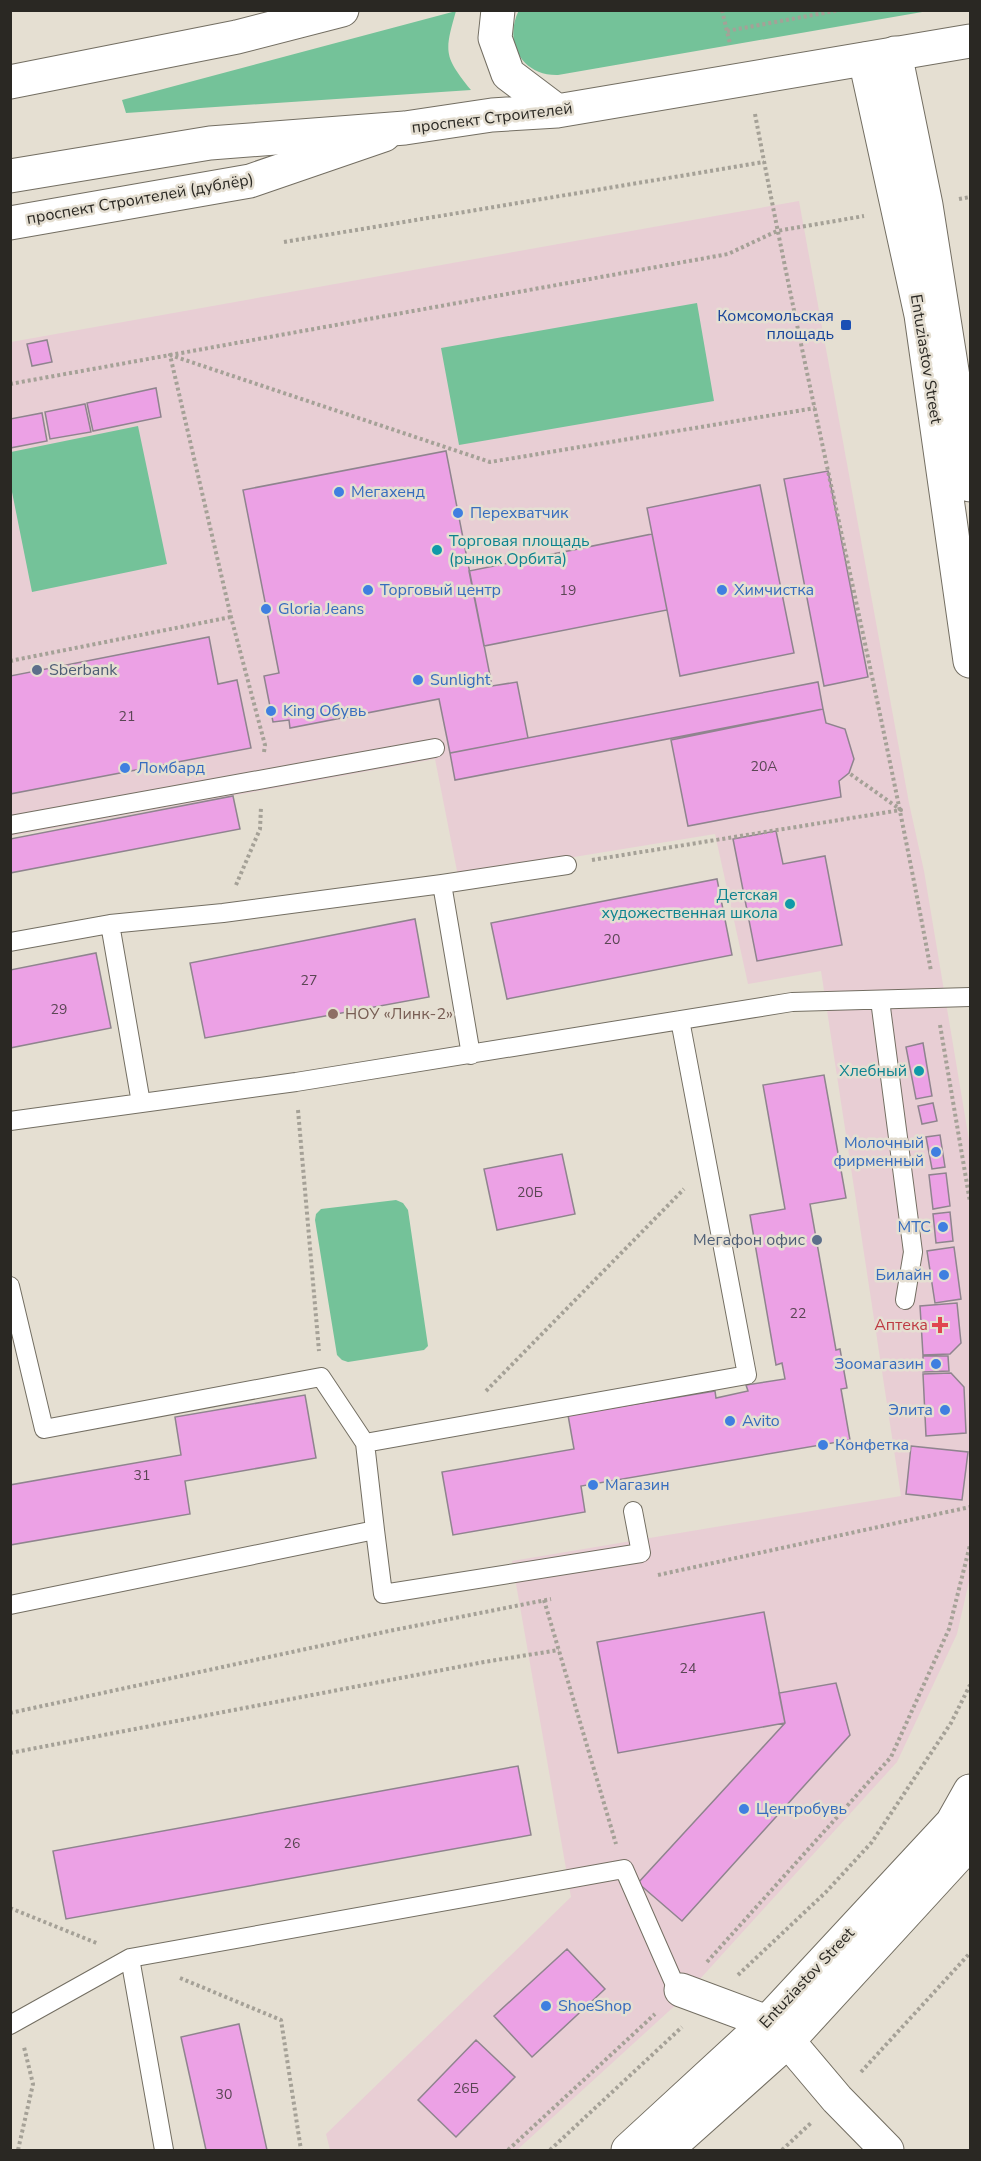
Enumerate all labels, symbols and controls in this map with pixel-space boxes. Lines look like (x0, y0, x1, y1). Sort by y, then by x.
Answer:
street label: проспект Строителей (410, 97, 574, 139)
street label: проспект Строителей (дублёр) (25, 168, 255, 230)
street label: Entuziastov Street (905, 293, 947, 426)
place label: Комсомольская площадь (717, 305, 834, 345)
marker: Комсомольская площадь (839, 318, 853, 332)
place label: Мегахенд (351, 481, 425, 503)
marker: Мегахенд (332, 485, 346, 499)
place label: Перехватчик (470, 502, 569, 524)
marker: Перехватчик (451, 506, 465, 520)
place label: Торговая площадь (рынок Орбита) (449, 530, 590, 570)
marker: Торговая площадь (рынок Орбита) (430, 543, 444, 557)
place label: Торговый центр (380, 579, 501, 601)
place label: Химчистка (734, 579, 814, 601)
house number: 19 (560, 581, 576, 600)
marker: Торговый центр (361, 583, 375, 597)
marker: Химчистка (715, 583, 729, 597)
place label: Gloria Jeans (278, 598, 364, 620)
marker: Gloria Jeans (259, 602, 273, 616)
place label: Sberbank (49, 659, 118, 681)
marker: Sberbank (30, 663, 44, 677)
place label: Sunlight (430, 669, 491, 691)
marker: Sunlight (411, 673, 425, 687)
place label: King Обувь (283, 700, 366, 722)
marker: King Обувь (264, 704, 278, 718)
house number: 21 (119, 707, 135, 726)
place label: Ломбард (137, 757, 206, 779)
house number: 20А (750, 757, 778, 776)
marker: Ломбард (118, 761, 132, 775)
place label: Детская художественная школа (601, 884, 778, 924)
marker: Детская художественная школа (783, 897, 797, 911)
house number: 20 (604, 930, 620, 949)
house number: 27 (301, 971, 317, 990)
house number: 29 (51, 1000, 67, 1019)
place label: НОУ «Линк-2» (345, 1003, 453, 1025)
marker: НОУ «Линк-2» (326, 1007, 340, 1021)
place label: Хлебный (839, 1060, 907, 1082)
marker: Хлебный (912, 1064, 926, 1078)
place label: Молочный фирменный (833, 1132, 924, 1172)
marker: Молочный фирменный (929, 1145, 943, 1159)
house number: 20Б (517, 1183, 543, 1202)
place label: МТС (898, 1216, 931, 1238)
marker: МТС (936, 1220, 950, 1234)
place label: Мегафон офис (693, 1229, 805, 1251)
marker: Мегафон офис (810, 1233, 824, 1247)
place label: Билайн (876, 1264, 932, 1286)
marker: Билайн (937, 1268, 951, 1282)
house number: 22 (790, 1304, 806, 1323)
place label: Аптека (874, 1314, 928, 1336)
marker: Аптека (933, 1318, 947, 1332)
place label: Зоомагазин (834, 1353, 924, 1375)
marker: Зоомагазин (929, 1357, 943, 1371)
place label: Элита (888, 1399, 933, 1421)
marker: Элита (938, 1403, 952, 1417)
place label: Avito (742, 1410, 780, 1432)
marker: Avito (723, 1414, 737, 1428)
place label: Конфетка (835, 1434, 909, 1456)
marker: Конфетка (816, 1438, 830, 1452)
house number: 31 (134, 1466, 150, 1485)
place label: Магазин (605, 1474, 670, 1496)
marker: Магазин (586, 1478, 600, 1492)
house number: 24 (680, 1659, 696, 1678)
place label: Центробувь (756, 1798, 847, 1820)
marker: Центробувь (737, 1802, 751, 1816)
house number: 26 (284, 1834, 300, 1853)
street label: Entuziastov Street (754, 1922, 860, 2033)
place label: ShoeShop (558, 1995, 632, 2017)
marker: ShoeShop (539, 1999, 553, 2013)
house number: 26Б (453, 2079, 479, 2098)
house number: 30 (216, 2085, 232, 2104)

